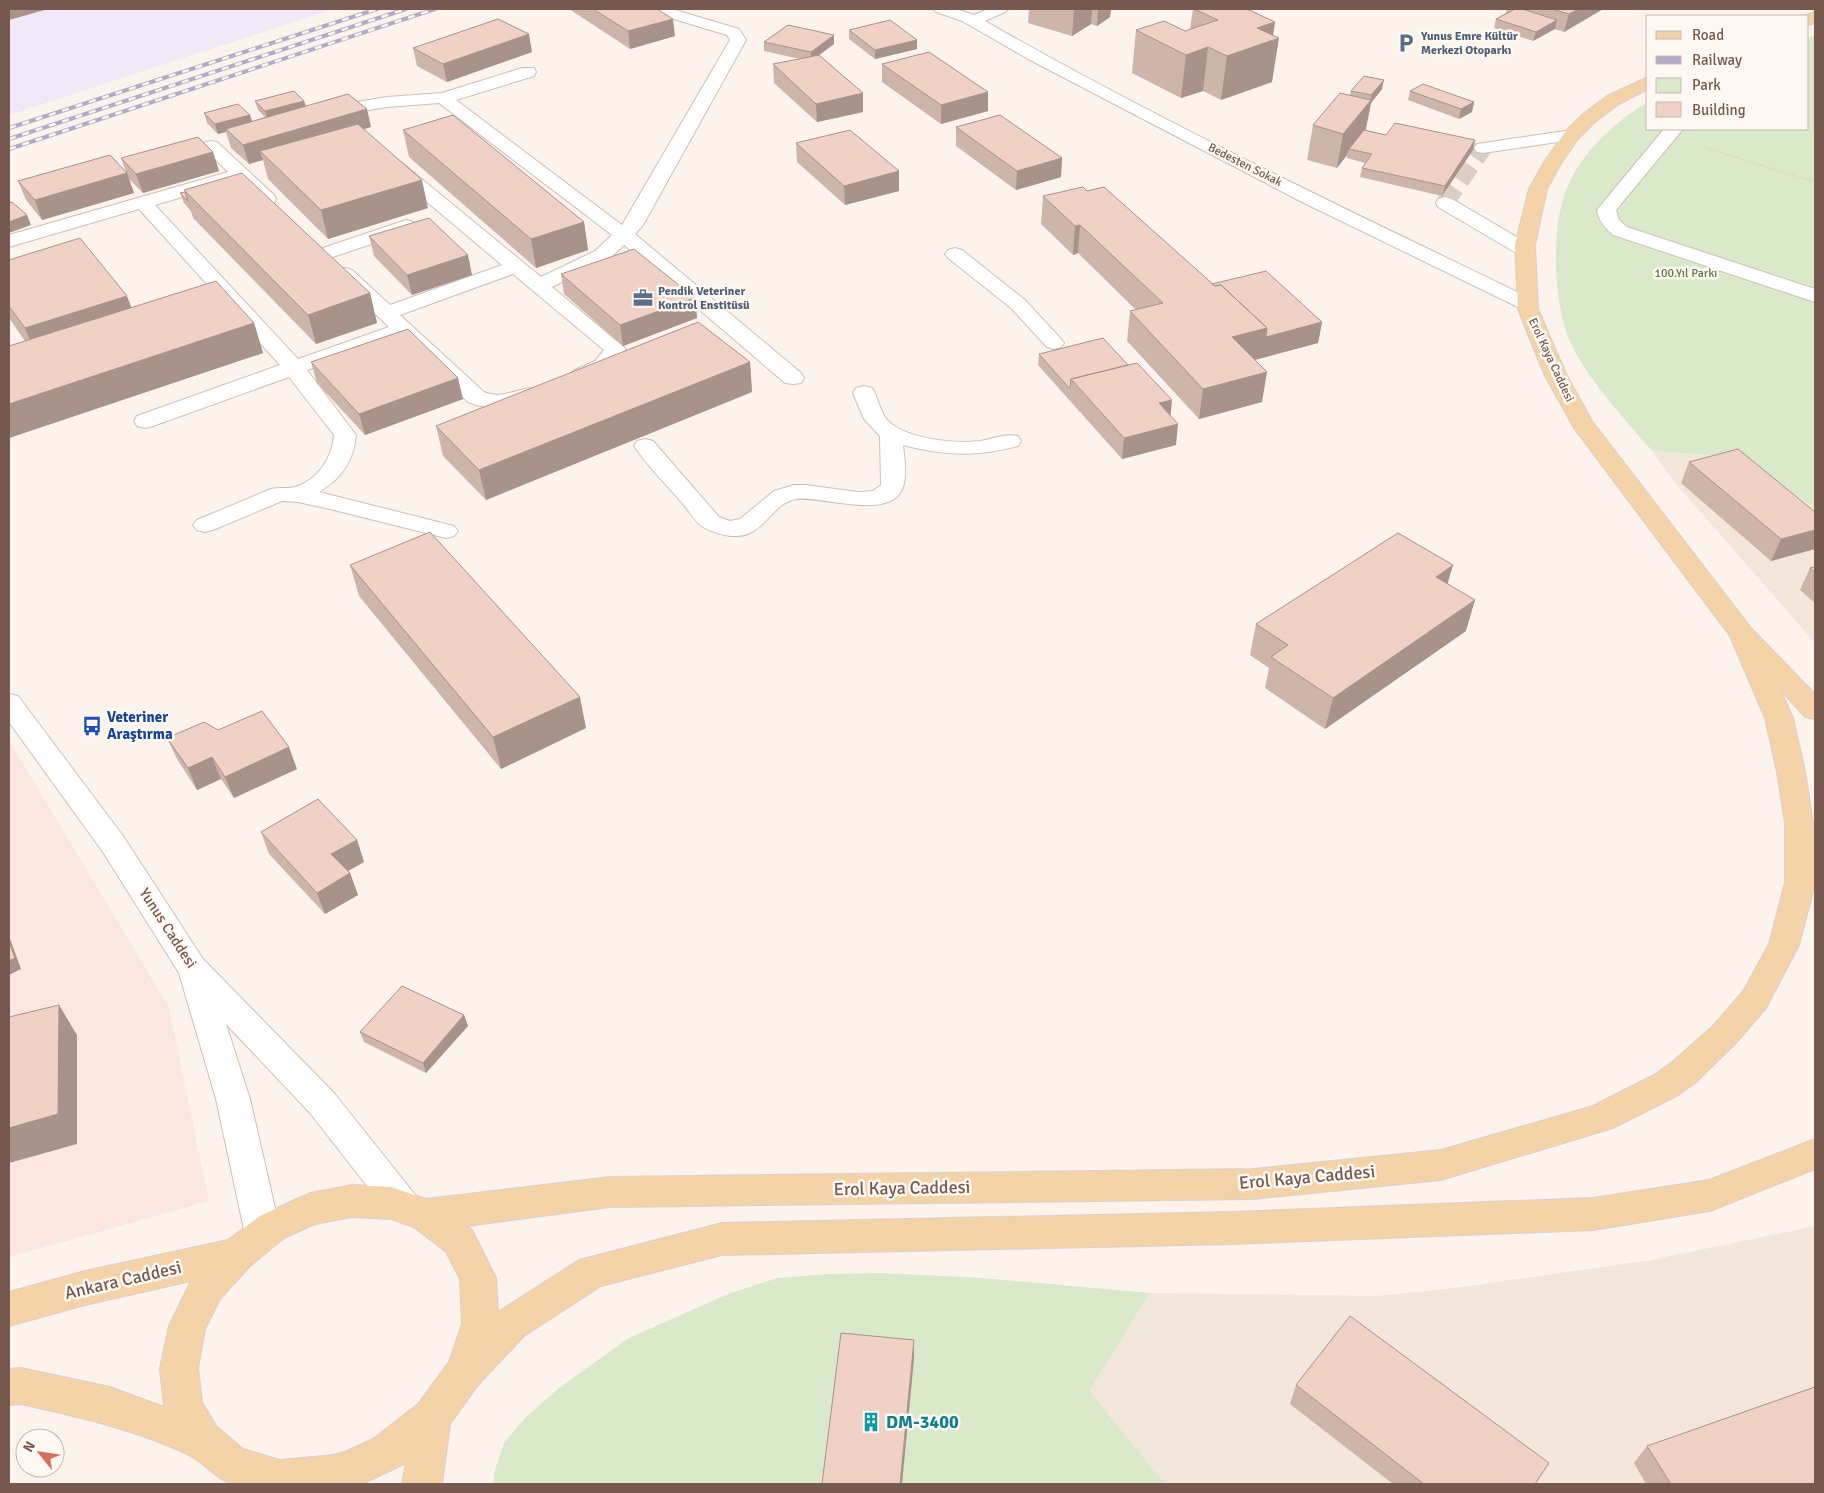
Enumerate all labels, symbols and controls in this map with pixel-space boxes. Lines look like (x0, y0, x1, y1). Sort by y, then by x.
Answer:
legend (1646, 15, 1809, 130)
text: Road (1692, 26, 1724, 44)
place label: Yunus Emre Kültür Merkezi Otoparkı (1420, 29, 1518, 58)
parking icon: Yunus Emre Kültür Merkezi Otoparkı (1395, 32, 1417, 54)
text: Railway (1692, 51, 1742, 69)
text: Park (1692, 76, 1721, 94)
text: Building (1692, 101, 1746, 119)
street label: Bedesten Sokak (1205, 140, 1285, 190)
park label: 100.Yıl Parkı (1655, 266, 1717, 281)
place label: Pendik Veteriner Kontrol Enstitüsü (658, 284, 750, 313)
office icon: Pendik Veteriner Kontrol Enstitüsü (632, 287, 654, 309)
street label: Erol Kaya Caddesi (1525, 316, 1577, 404)
place label: Veteriner Araştırma (107, 708, 173, 743)
bus stop icon: Veteriner Araştırma (81, 715, 103, 737)
street label: Yunus Caddesi (135, 885, 201, 971)
street label: Erol Kaya Caddesi (1238, 1160, 1376, 1194)
street label: Erol Kaya Caddesi (833, 1176, 971, 1200)
street label: Ankara Caddesi (62, 1256, 184, 1304)
building icon: DM-3400 (860, 1411, 882, 1433)
place label: DM-3400 (886, 1411, 959, 1433)
north arrow (15, 1428, 65, 1478)
text: N (19, 1438, 39, 1455)

